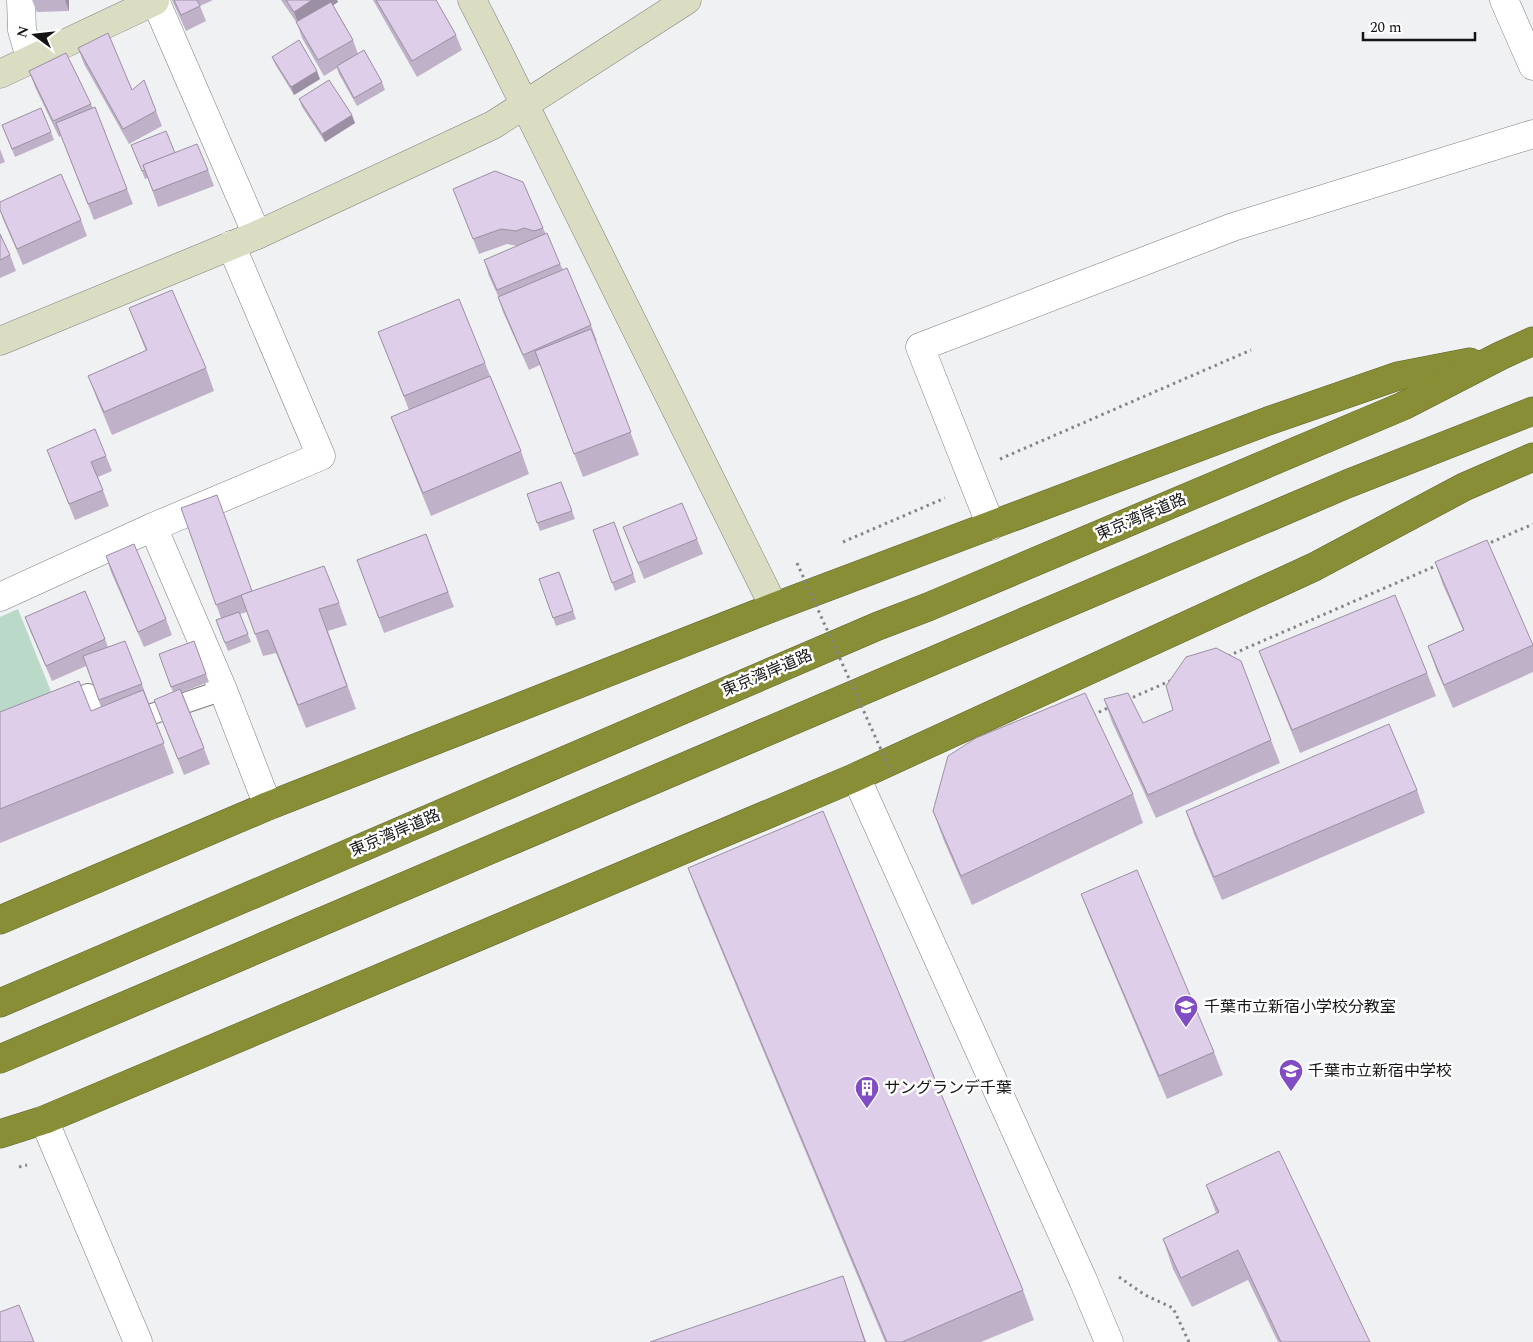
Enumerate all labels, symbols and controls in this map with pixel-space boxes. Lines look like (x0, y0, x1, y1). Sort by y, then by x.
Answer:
north arrow (10, 10, 60, 60)
scale bar (1363, 10, 1476, 42)
text: 20 m (1370, 16, 1402, 39)
text: N (11, 24, 35, 40)
street label: 東京湾岸道路 (1092, 487, 1190, 547)
street label: 東京湾岸道路 (718, 643, 816, 703)
street label: 東京湾岸道路 (346, 803, 444, 863)
school or university icon: 千葉市立新宿小学校分教室 (1173, 994, 1199, 1028)
place label: 千葉市立新宿小学校分教室 (1204, 995, 1396, 1019)
school or university icon: 千葉市立新宿中学校 (1278, 1058, 1304, 1092)
place label: 千葉市立新宿中学校 (1308, 1059, 1452, 1083)
building icon: サングランデ千葉 (854, 1075, 880, 1109)
place label: サングランデ千葉 (884, 1076, 1012, 1100)

